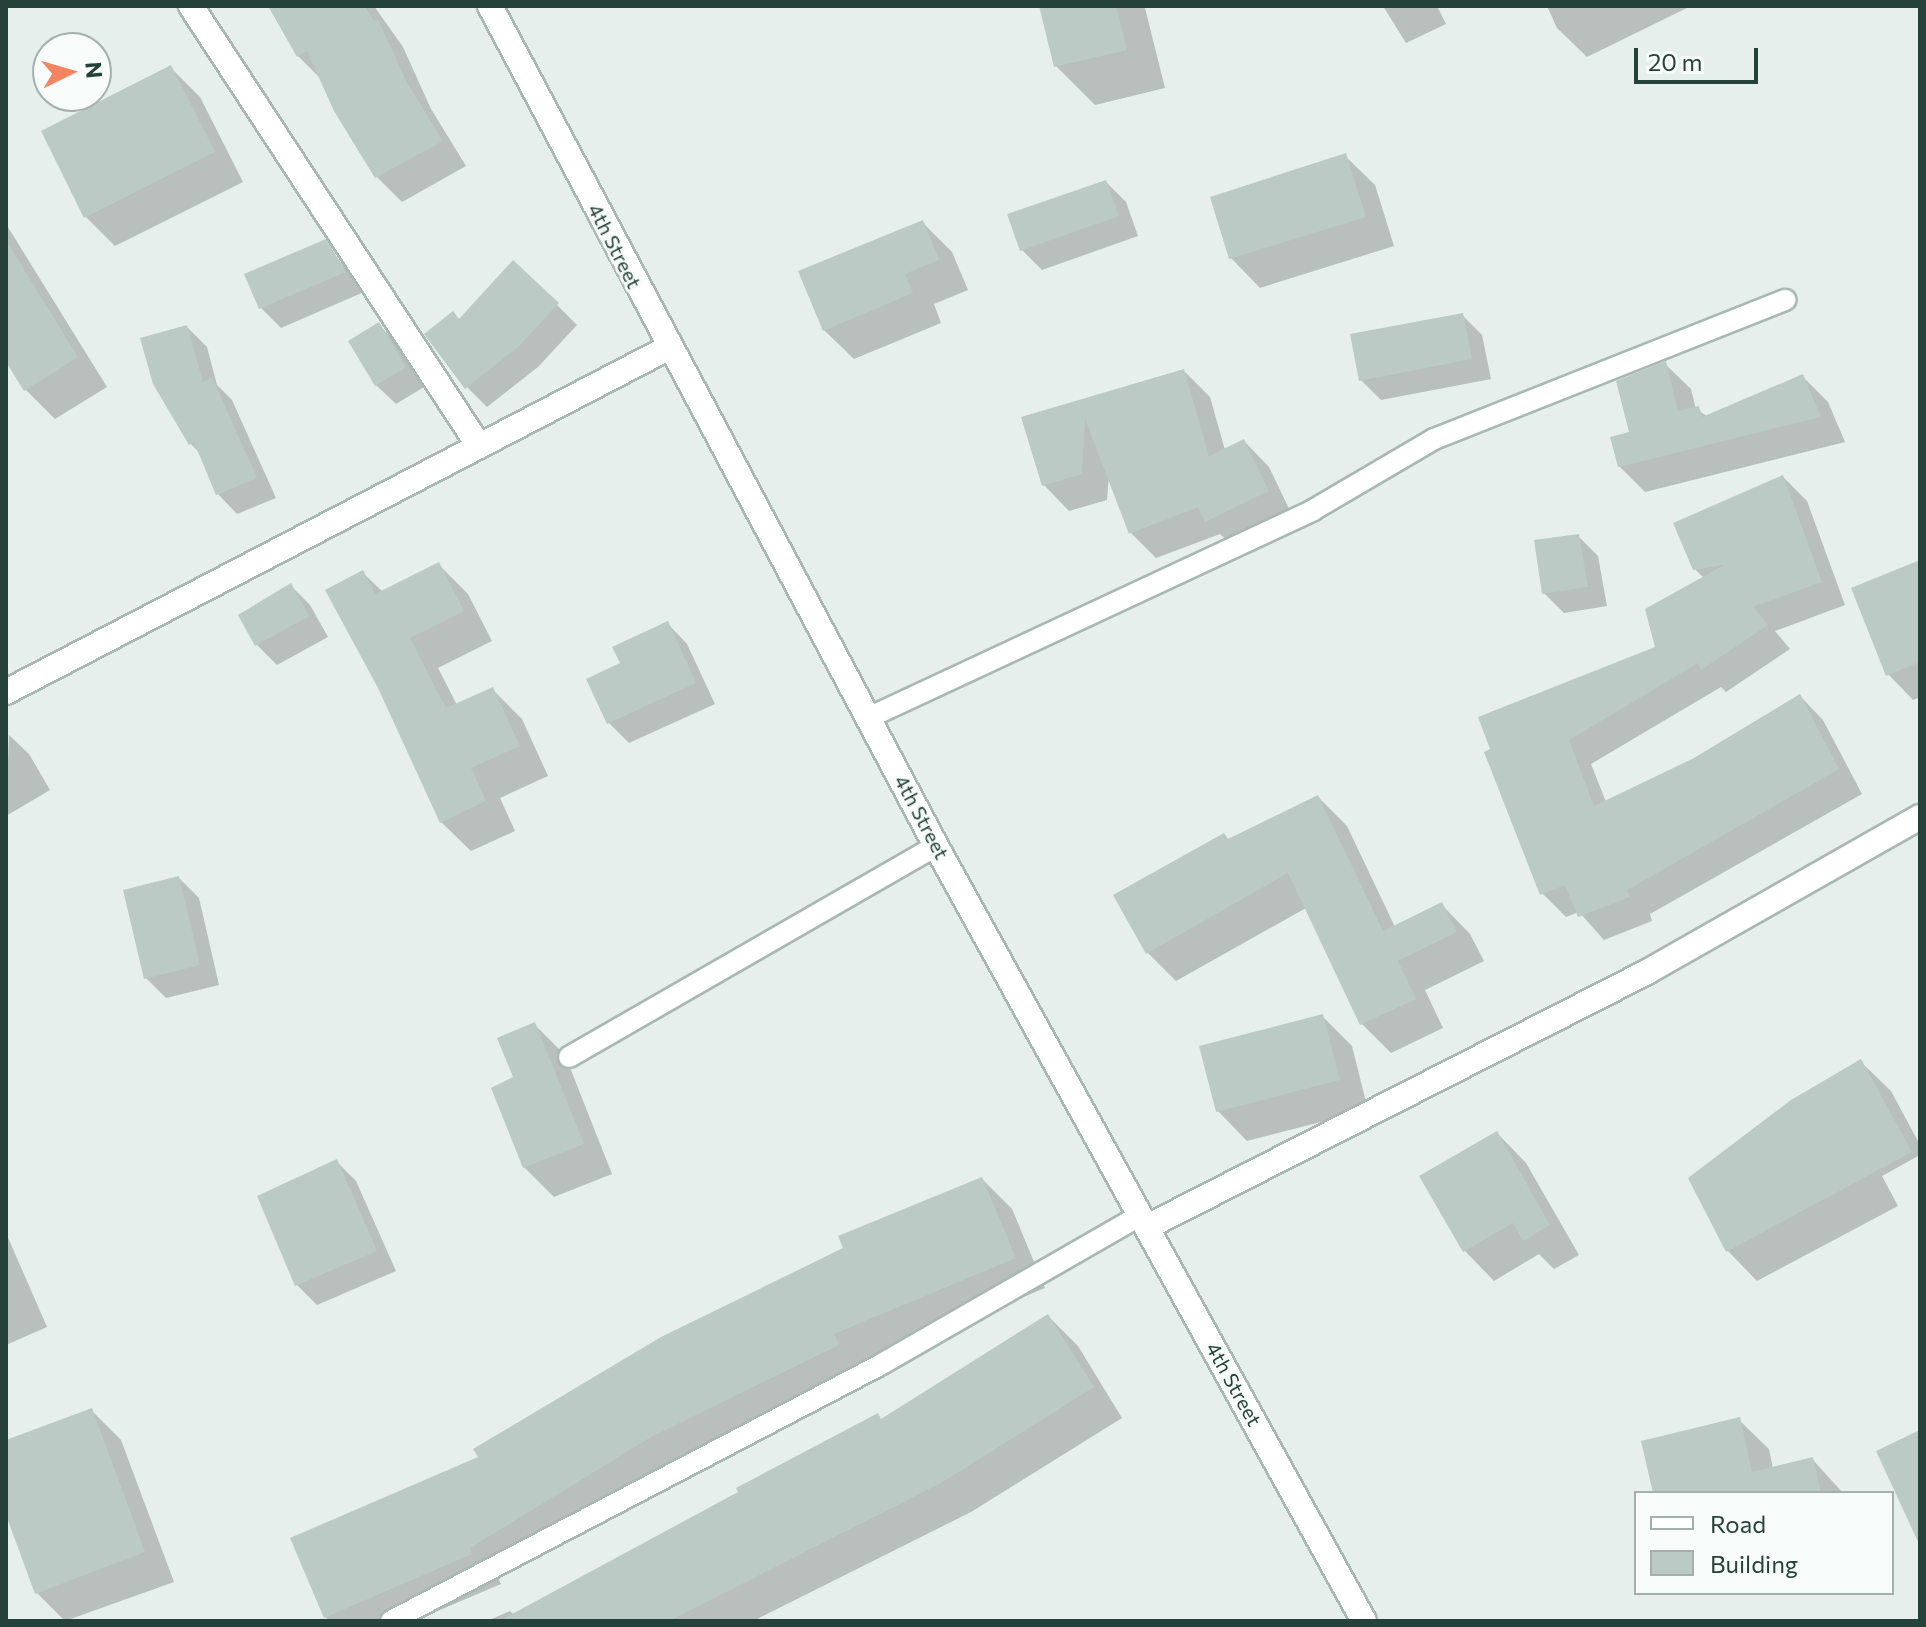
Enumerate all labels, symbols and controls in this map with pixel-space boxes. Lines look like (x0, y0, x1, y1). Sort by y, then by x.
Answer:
north arrow (32, 32, 112, 112)
scale bar (1638, 32, 1762, 82)
text: 20 m (1648, 47, 1702, 76)
text: N (80, 61, 109, 79)
street label: 4th Street (583, 200, 647, 292)
street label: 4th Street (890, 771, 954, 863)
street label: 4th Street (1201, 1338, 1267, 1430)
legend (1634, 1491, 1894, 1595)
text: Road (1710, 1509, 1766, 1538)
text: Building (1710, 1549, 1798, 1578)

